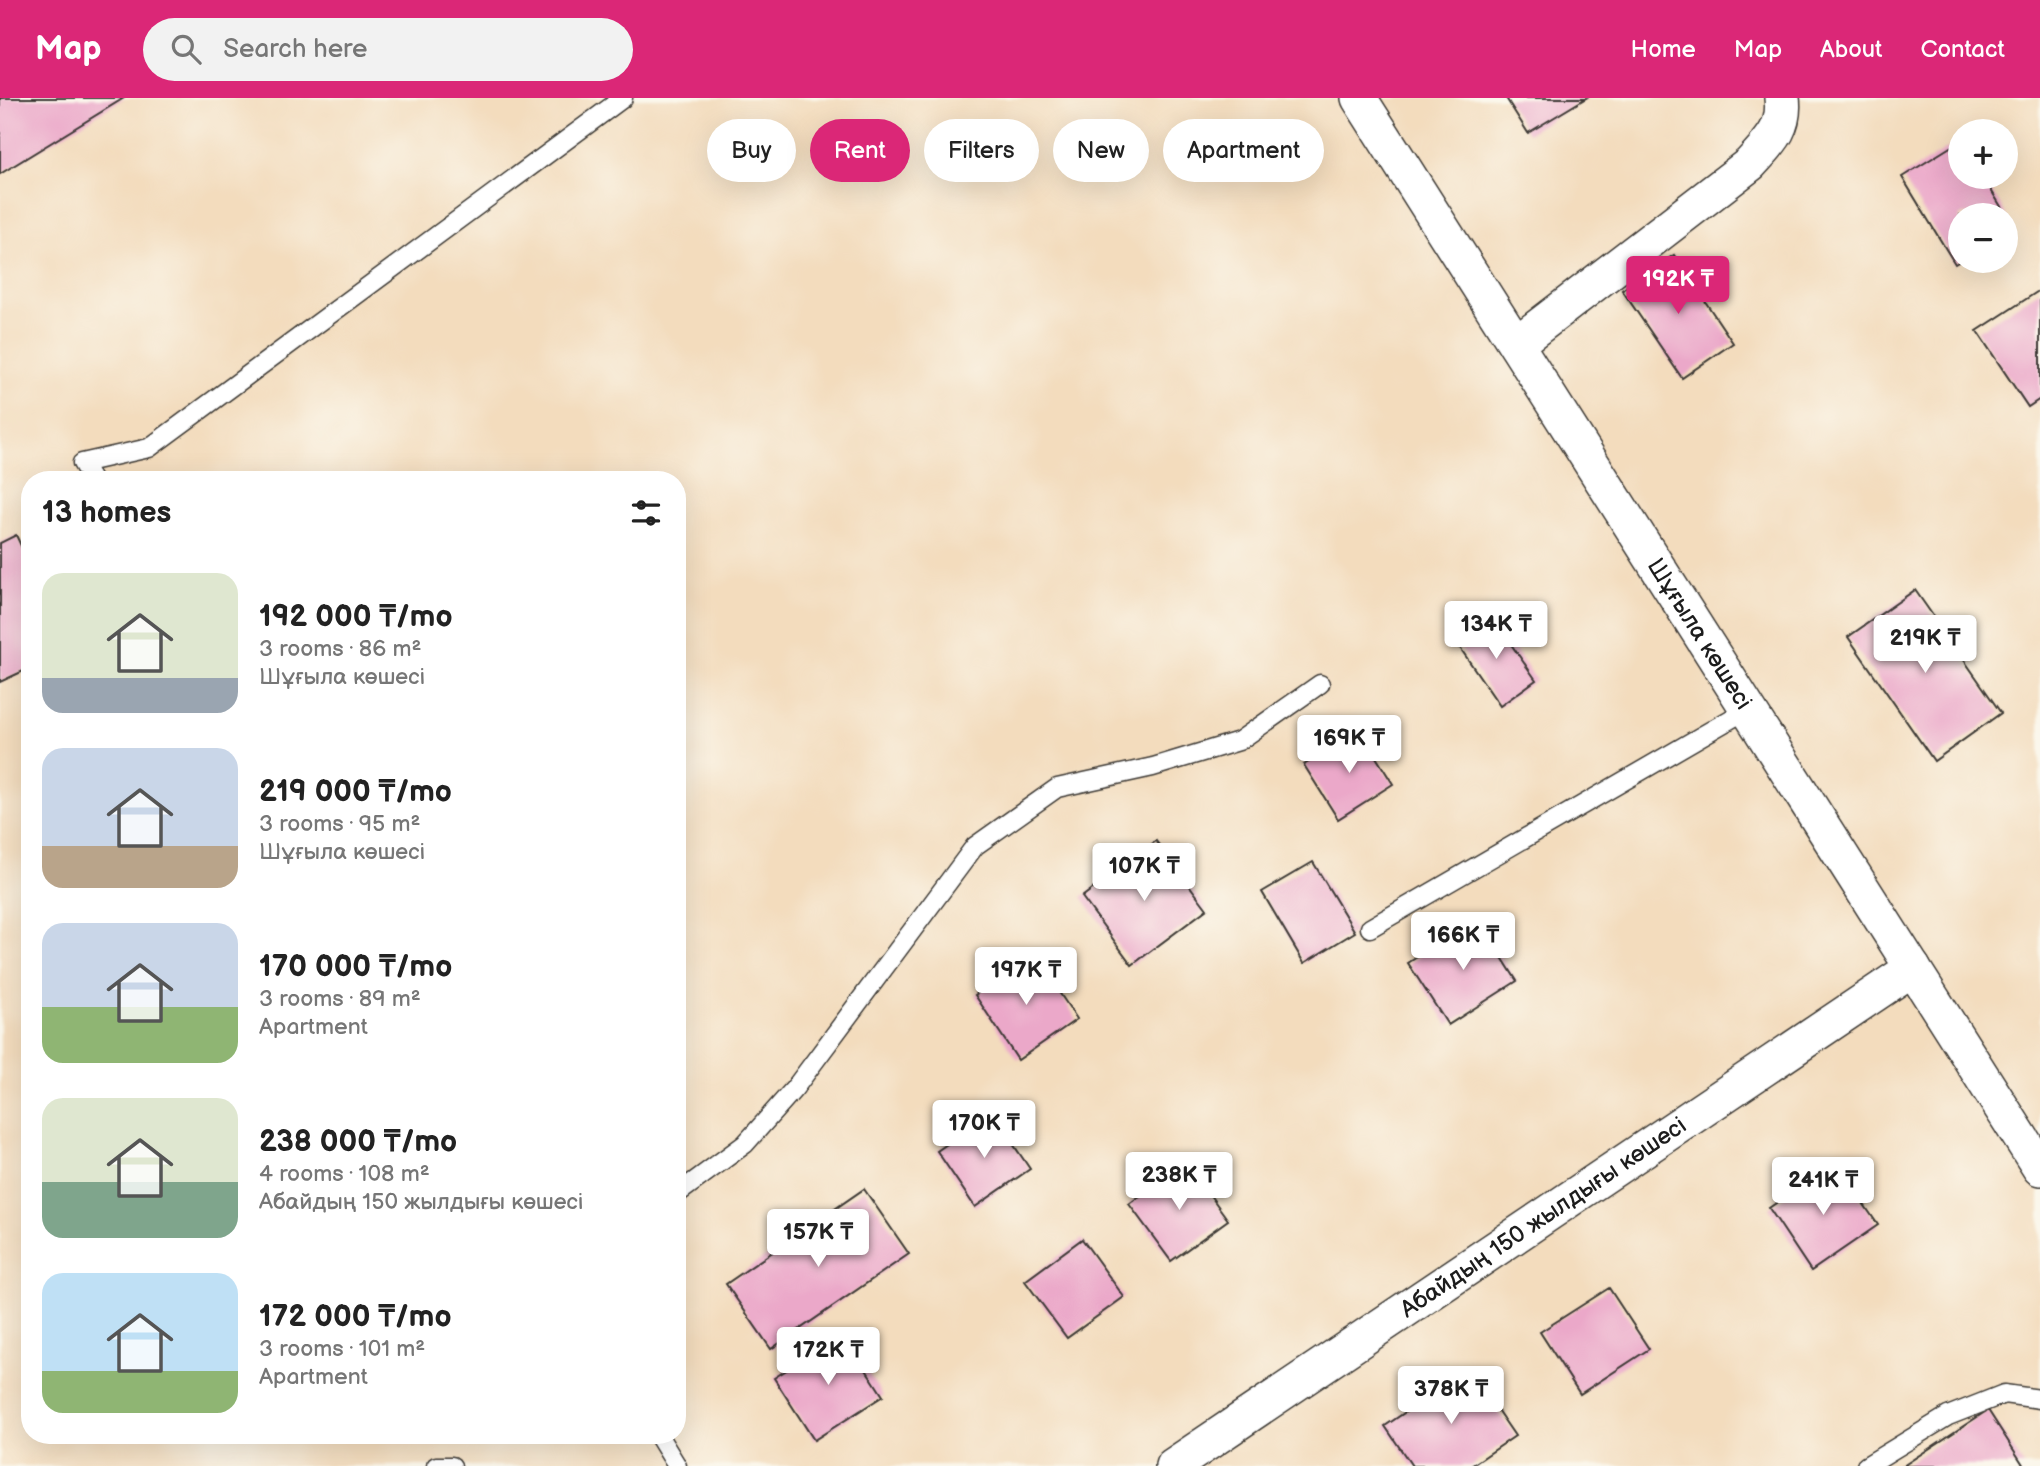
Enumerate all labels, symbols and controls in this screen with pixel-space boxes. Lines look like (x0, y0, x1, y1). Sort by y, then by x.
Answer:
search box (143, 18, 633, 81)
text: Map (35, 29, 101, 69)
icon: search (167, 30, 205, 68)
text: Search here (223, 34, 367, 65)
text: Home (1631, 35, 1696, 64)
text: Map (1734, 35, 1782, 64)
text: About (1820, 35, 1882, 64)
text: Contact (1920, 35, 2005, 64)
chip: Buy (707, 119, 796, 182)
chip: Rent (810, 119, 910, 182)
chip: Filters (924, 119, 1039, 182)
chip: New (1053, 119, 1149, 182)
chip: Apartment (1163, 119, 1324, 182)
map controls (1948, 119, 2018, 273)
button: + (1948, 119, 2018, 189)
button: − (1948, 203, 2018, 273)
pin: 192K ₸ (1621, 256, 1735, 316)
text: 192K ₸ (1642, 265, 1714, 293)
icon: filters (627, 494, 665, 532)
text: 13 homes (42, 495, 171, 531)
street label: Шұғыла көшесі (1641, 553, 1758, 715)
text: 192 000 ₸/mo (259, 599, 453, 635)
icon: home (98, 601, 182, 685)
pin: 134K ₸ (1439, 602, 1553, 661)
text: 134K ₸ (1460, 610, 1532, 638)
pin: 219K ₸ (1868, 616, 1982, 675)
text: 219K ₸ (1890, 624, 1960, 652)
text: 3 rooms · 86 m² (259, 635, 421, 663)
text: Шұғыла көшесі (259, 663, 425, 691)
pin: 169K ₸ (1292, 716, 1406, 775)
text: 169K ₸ (1313, 724, 1385, 752)
text: 219 000 ₸/mo (259, 774, 452, 810)
icon: home (98, 776, 182, 860)
text: 3 rooms · 95 m² (259, 810, 420, 838)
text: Шұғыла көшесі (259, 838, 425, 866)
pin: 107K ₸ (1087, 844, 1201, 903)
text: 107K ₸ (1108, 852, 1180, 880)
pin: 166K ₸ (1406, 912, 1520, 972)
text: 166K ₸ (1427, 921, 1499, 949)
pin: 197K ₸ (969, 948, 1083, 1007)
text: 170 000 ₸/mo (259, 949, 452, 985)
icon: home (98, 951, 182, 1035)
text: 197K ₸ (991, 956, 1061, 984)
text: 3 rooms · 89 m² (259, 985, 421, 1013)
text: Apartment (259, 1013, 368, 1041)
pin: 170K ₸ (927, 1100, 1041, 1160)
text: 170K ₸ (948, 1109, 1020, 1137)
street label: Абайдың 150 жылдығы көшесі (1394, 1111, 1692, 1325)
text: 238 000 ₸/mo (259, 1124, 457, 1160)
icon: home (98, 1126, 182, 1210)
pin: 238K ₸ (1122, 1152, 1236, 1212)
pin: 241K ₸ (1766, 1158, 1880, 1217)
text: 4 rooms · 108 m² (259, 1160, 430, 1188)
text: 238K ₸ (1142, 1161, 1216, 1189)
text: 241K ₸ (1788, 1166, 1858, 1194)
text: Абайдың 150 жылдығы көшесі (259, 1188, 583, 1216)
pin: 157K ₸ (761, 1210, 875, 1269)
text: 157K ₸ (783, 1218, 853, 1246)
text: 172 000 ₸/mo (259, 1299, 452, 1335)
icon: home (98, 1301, 182, 1385)
pin: 172K ₸ (771, 1328, 885, 1387)
text: 3 rooms · 101 m² (259, 1335, 425, 1363)
text: 172K ₸ (793, 1336, 863, 1364)
text: Apartment (259, 1363, 368, 1391)
pin: 378K ₸ (1394, 1366, 1508, 1426)
text: 378K ₸ (1414, 1375, 1488, 1403)

